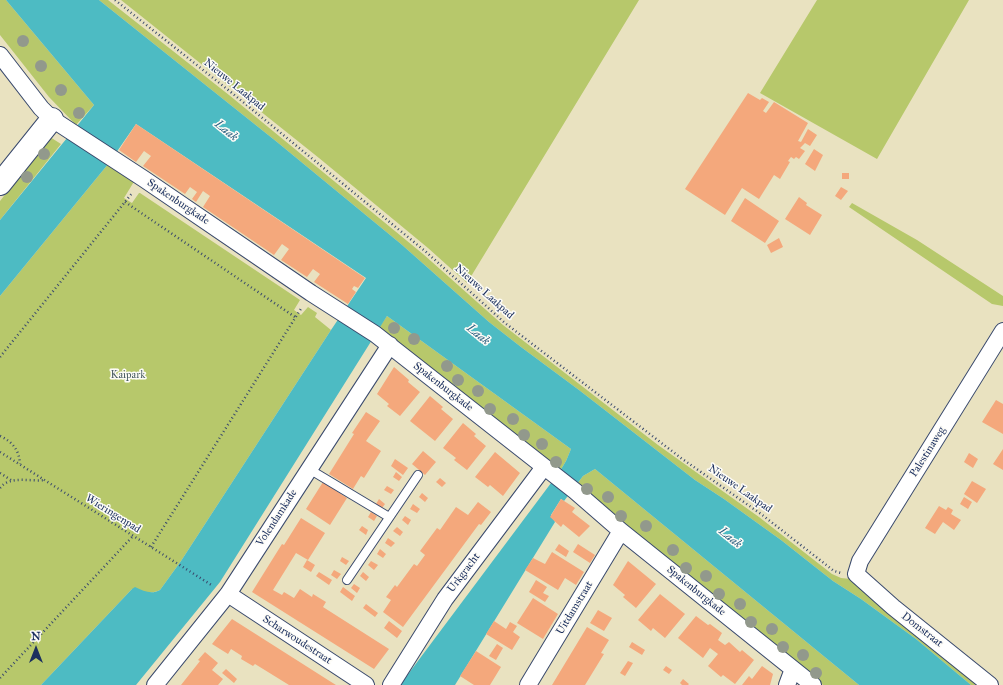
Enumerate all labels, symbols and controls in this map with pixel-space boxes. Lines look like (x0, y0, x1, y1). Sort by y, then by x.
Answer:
street label: Nieuwe Laakpad (201, 56, 267, 114)
water label: Laak (212, 117, 240, 145)
street label: Spakenburgkade (144, 176, 212, 228)
street label: Nieuwe Laakpad (452, 262, 516, 322)
water label: Laak (464, 321, 492, 349)
street label: Spakenburgkade (410, 360, 476, 414)
park label: Kaipark (111, 368, 145, 382)
street label: Palestinaweg (907, 425, 949, 479)
street label: Nieuwe Laakpad (706, 462, 774, 516)
street label: Volendamkade (254, 487, 300, 549)
street label: Wieringenpad (83, 492, 143, 536)
water label: Laak (716, 524, 744, 552)
street label: Urkgracht (445, 551, 483, 595)
street label: Spakenburgkade (664, 563, 728, 619)
street label: Uitdamstraat (554, 579, 596, 637)
street label: Domstraat (899, 610, 945, 650)
street label: Scharwoudestraat (260, 613, 334, 667)
north arrow (16, 629, 56, 669)
text: N (31, 630, 41, 643)

